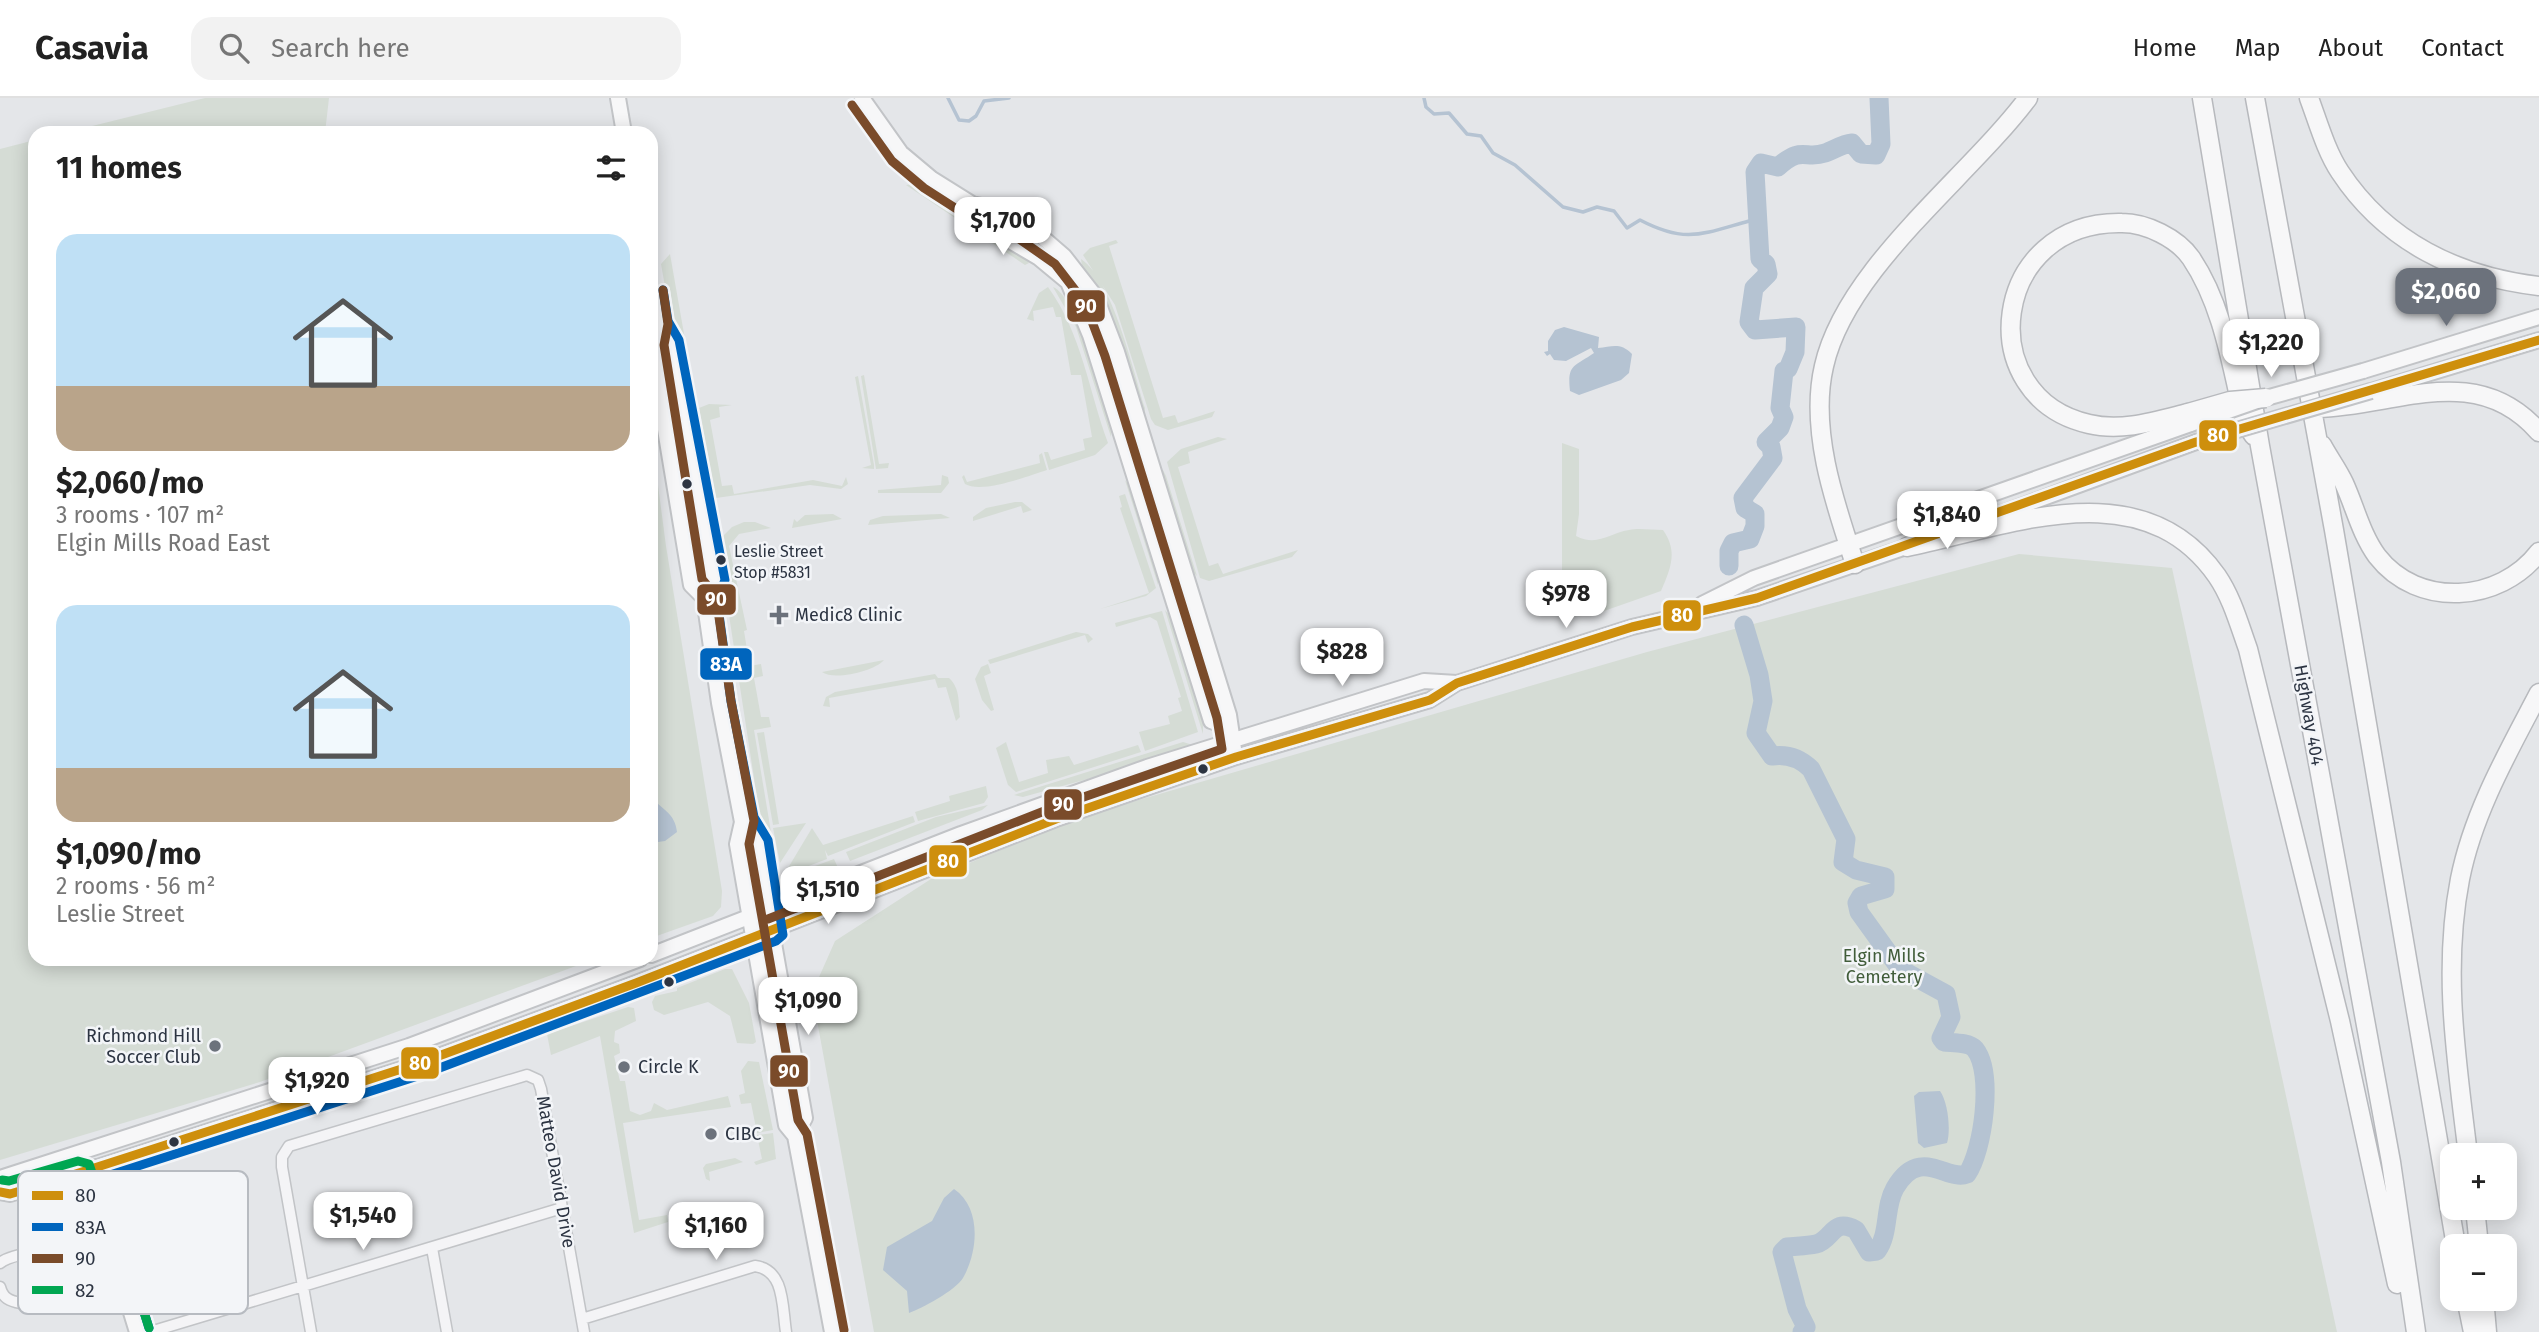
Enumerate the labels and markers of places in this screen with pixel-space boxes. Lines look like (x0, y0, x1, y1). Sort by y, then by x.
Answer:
pin: $1,700 (946, 198, 1060, 257)
pin: $2,060 (2389, 268, 2503, 328)
pin: $1,220 (2214, 320, 2328, 379)
unlabelled marker (680, 477, 694, 491)
pin: $1,840 (1890, 491, 2004, 551)
place label: Leslie Street Stop #5831 (734, 542, 824, 582)
marker: Leslie Street Stop #5831 (714, 553, 728, 567)
pin: $978 (1525, 570, 1607, 630)
place label: Medic8 Clinic (795, 604, 903, 626)
marker: Medic8 Clinic (769, 605, 789, 625)
pin: $828 (1301, 628, 1383, 688)
unlabelled marker (1196, 762, 1210, 776)
pin: $1,510 (771, 866, 885, 926)
unlabelled marker (662, 975, 676, 989)
pin: $1,090 (751, 978, 865, 1037)
place label: Richmond Hill Soccer Club (86, 1025, 201, 1068)
marker: Richmond Hill Soccer Club (207, 1038, 223, 1054)
place label: Circle K (638, 1056, 699, 1078)
pin: $1,920 (260, 1058, 374, 1117)
marker: Circle K (616, 1059, 632, 1075)
place label: CIBC (725, 1123, 761, 1145)
marker: CIBC (703, 1126, 719, 1142)
unlabelled marker (167, 1135, 181, 1149)
pin: $1,540 (306, 1192, 420, 1252)
pin: $1,160 (659, 1202, 773, 1262)

